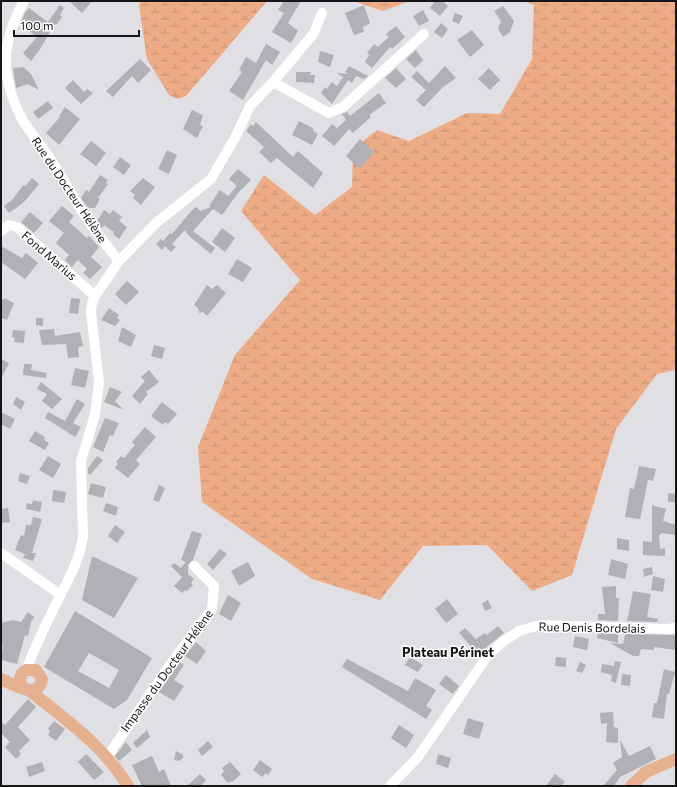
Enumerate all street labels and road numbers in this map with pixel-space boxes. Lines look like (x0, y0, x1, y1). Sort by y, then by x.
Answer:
street label: Rue du Docteur Hélène (29, 134, 110, 245)
street label: Fond Marius (20, 228, 80, 283)
street label: Impasse du Docteur Hélène (117, 607, 215, 734)
street label: Rue Denis Bordelais (538, 619, 646, 635)

